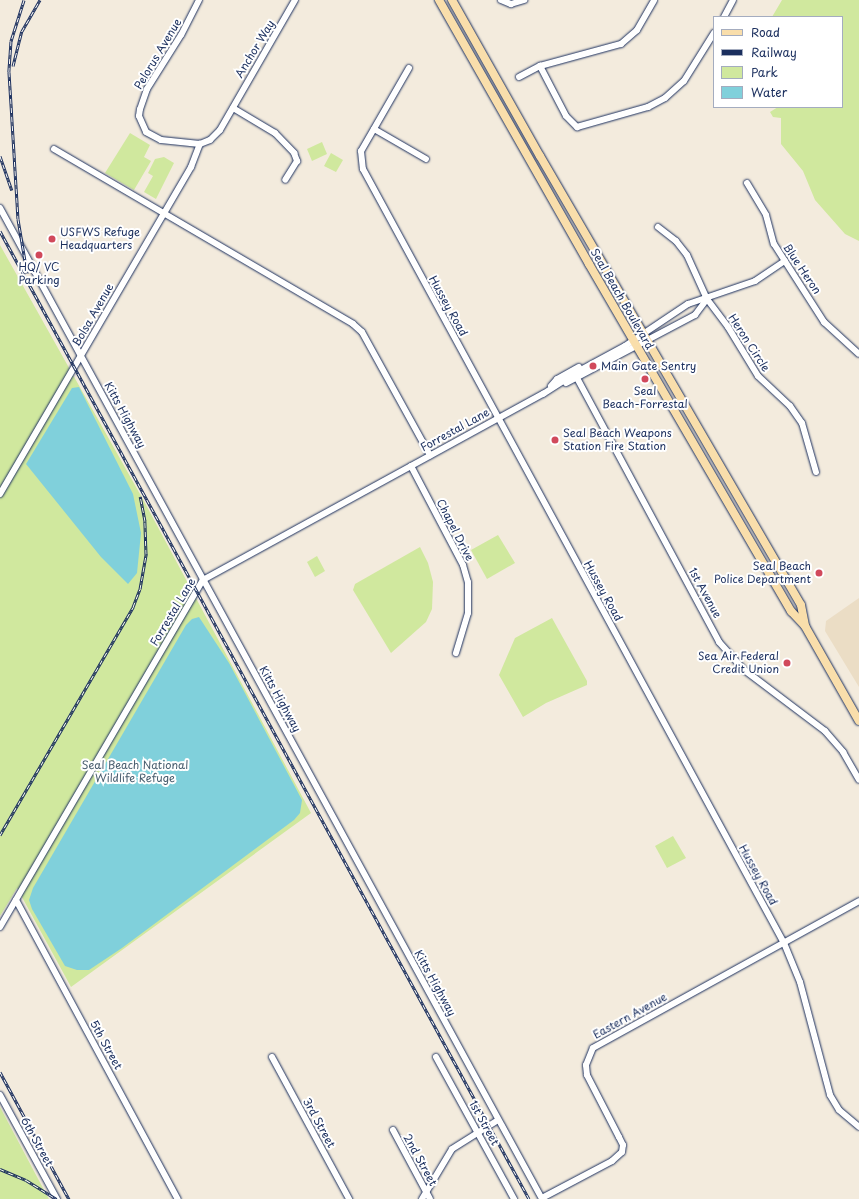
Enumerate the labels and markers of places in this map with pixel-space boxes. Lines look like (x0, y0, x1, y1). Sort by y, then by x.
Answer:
place label: USFWS Refuge Headquarters (60, 226, 139, 252)
marker: USFWS Refuge Headquarters (47, 234, 57, 244)
marker: HQ/ VC Parking (34, 250, 44, 260)
place label: HQ/ VC Parking (18, 261, 60, 287)
place label: Main Gate Sentry (601, 359, 696, 373)
marker: Main Gate Sentry (588, 361, 598, 371)
marker: Seal Beach-Forrestal (640, 374, 650, 384)
place label: Seal Beach-Forrestal (602, 385, 688, 411)
place label: Seal Beach Weapons Station Fire Station (563, 427, 672, 453)
marker: Seal Beach Weapons Station Fire Station (550, 435, 560, 445)
place label: Seal Beach Police Department (713, 560, 811, 586)
marker: Seal Beach Police Department (814, 568, 824, 578)
place label: Sea Air Federal Credit Union (697, 650, 779, 676)
marker: Sea Air Federal Credit Union (782, 658, 792, 668)

